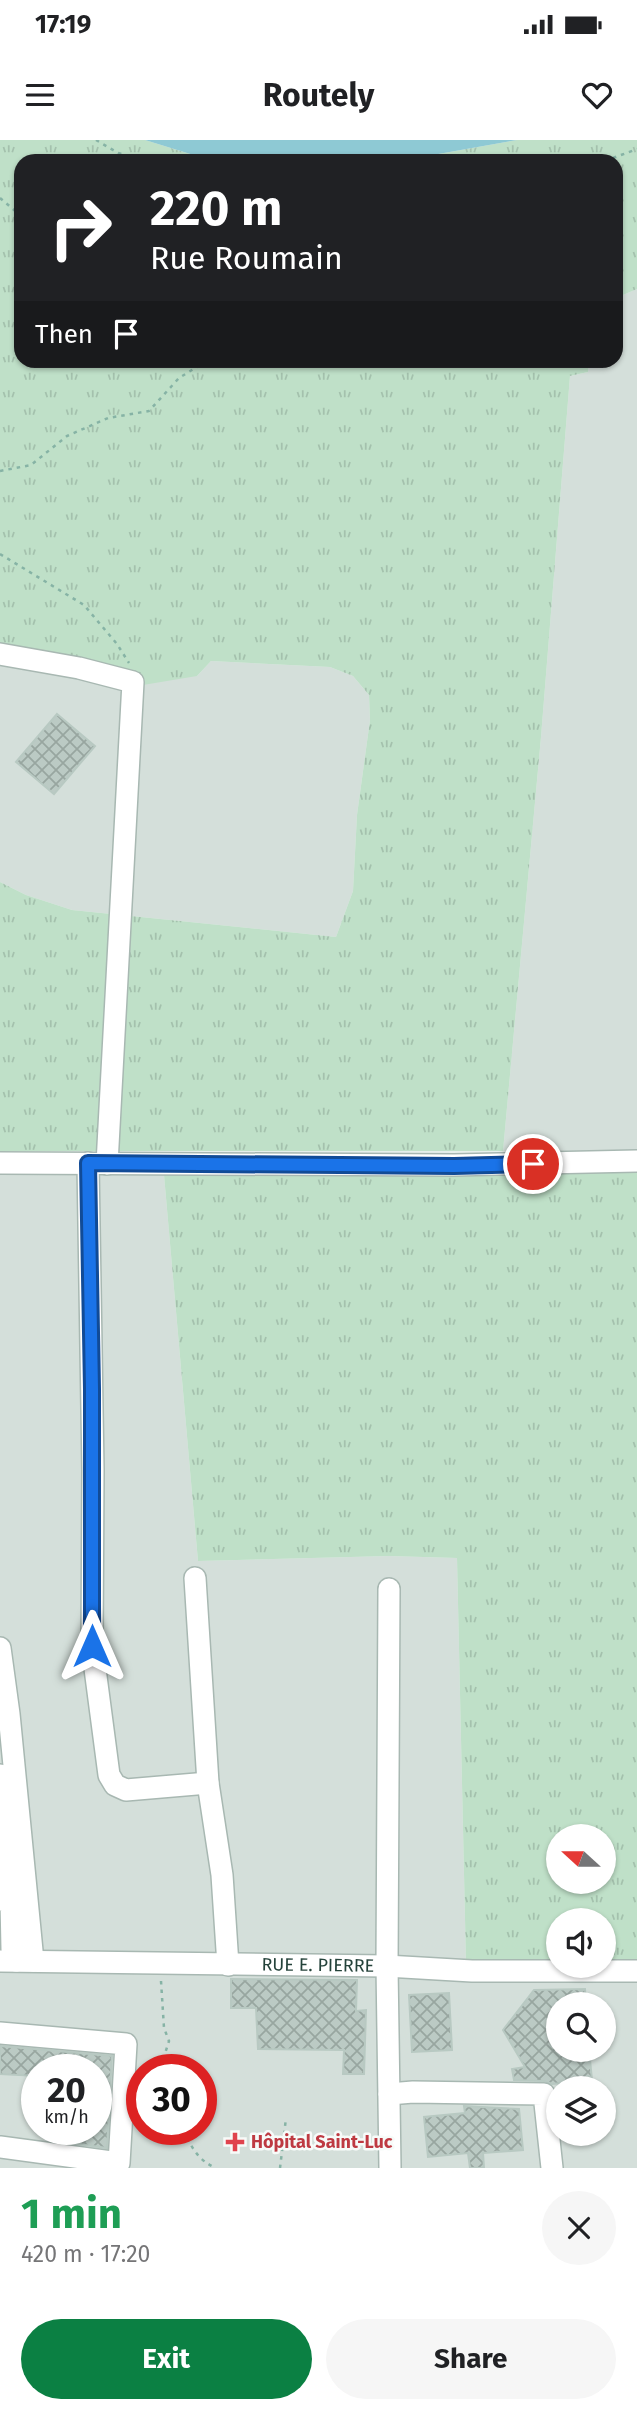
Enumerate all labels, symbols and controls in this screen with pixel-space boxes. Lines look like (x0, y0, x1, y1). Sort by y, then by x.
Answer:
text: 17:19 (35, 9, 91, 40)
icon: menu (21, 76, 59, 114)
text: Routely (263, 76, 374, 114)
icon: heart (578, 76, 616, 114)
text: 220 m (150, 179, 282, 238)
icon: right (35, 182, 126, 273)
text: Rue Roumain (150, 239, 343, 277)
icon: arrive (107, 315, 145, 353)
text: Then (35, 319, 93, 350)
pin (503, 1134, 563, 1194)
icon: arrive (514, 1145, 552, 1183)
position arrow (55, 1609, 129, 1683)
north arrow (546, 1824, 616, 1894)
map controls (546, 1824, 616, 2146)
button: sound (546, 1908, 616, 1978)
street label: RUE E. PIERRE (261, 1953, 374, 1977)
button: search (546, 1992, 616, 2062)
speed limit sign: 30 (126, 2054, 217, 2145)
text: 20 (47, 2069, 86, 2111)
button: layers (546, 2076, 616, 2146)
text: km/h (44, 2106, 89, 2128)
place label: Hôpital Saint-Luc (251, 2131, 393, 2153)
marker: Hôpital Saint-Luc (225, 2132, 245, 2152)
text: 1 min (21, 2189, 122, 2239)
button: close (542, 2191, 616, 2265)
text: 420 m · 17:20 (21, 2240, 150, 2268)
button: Exit (21, 2319, 312, 2399)
button: Share (326, 2319, 616, 2399)

